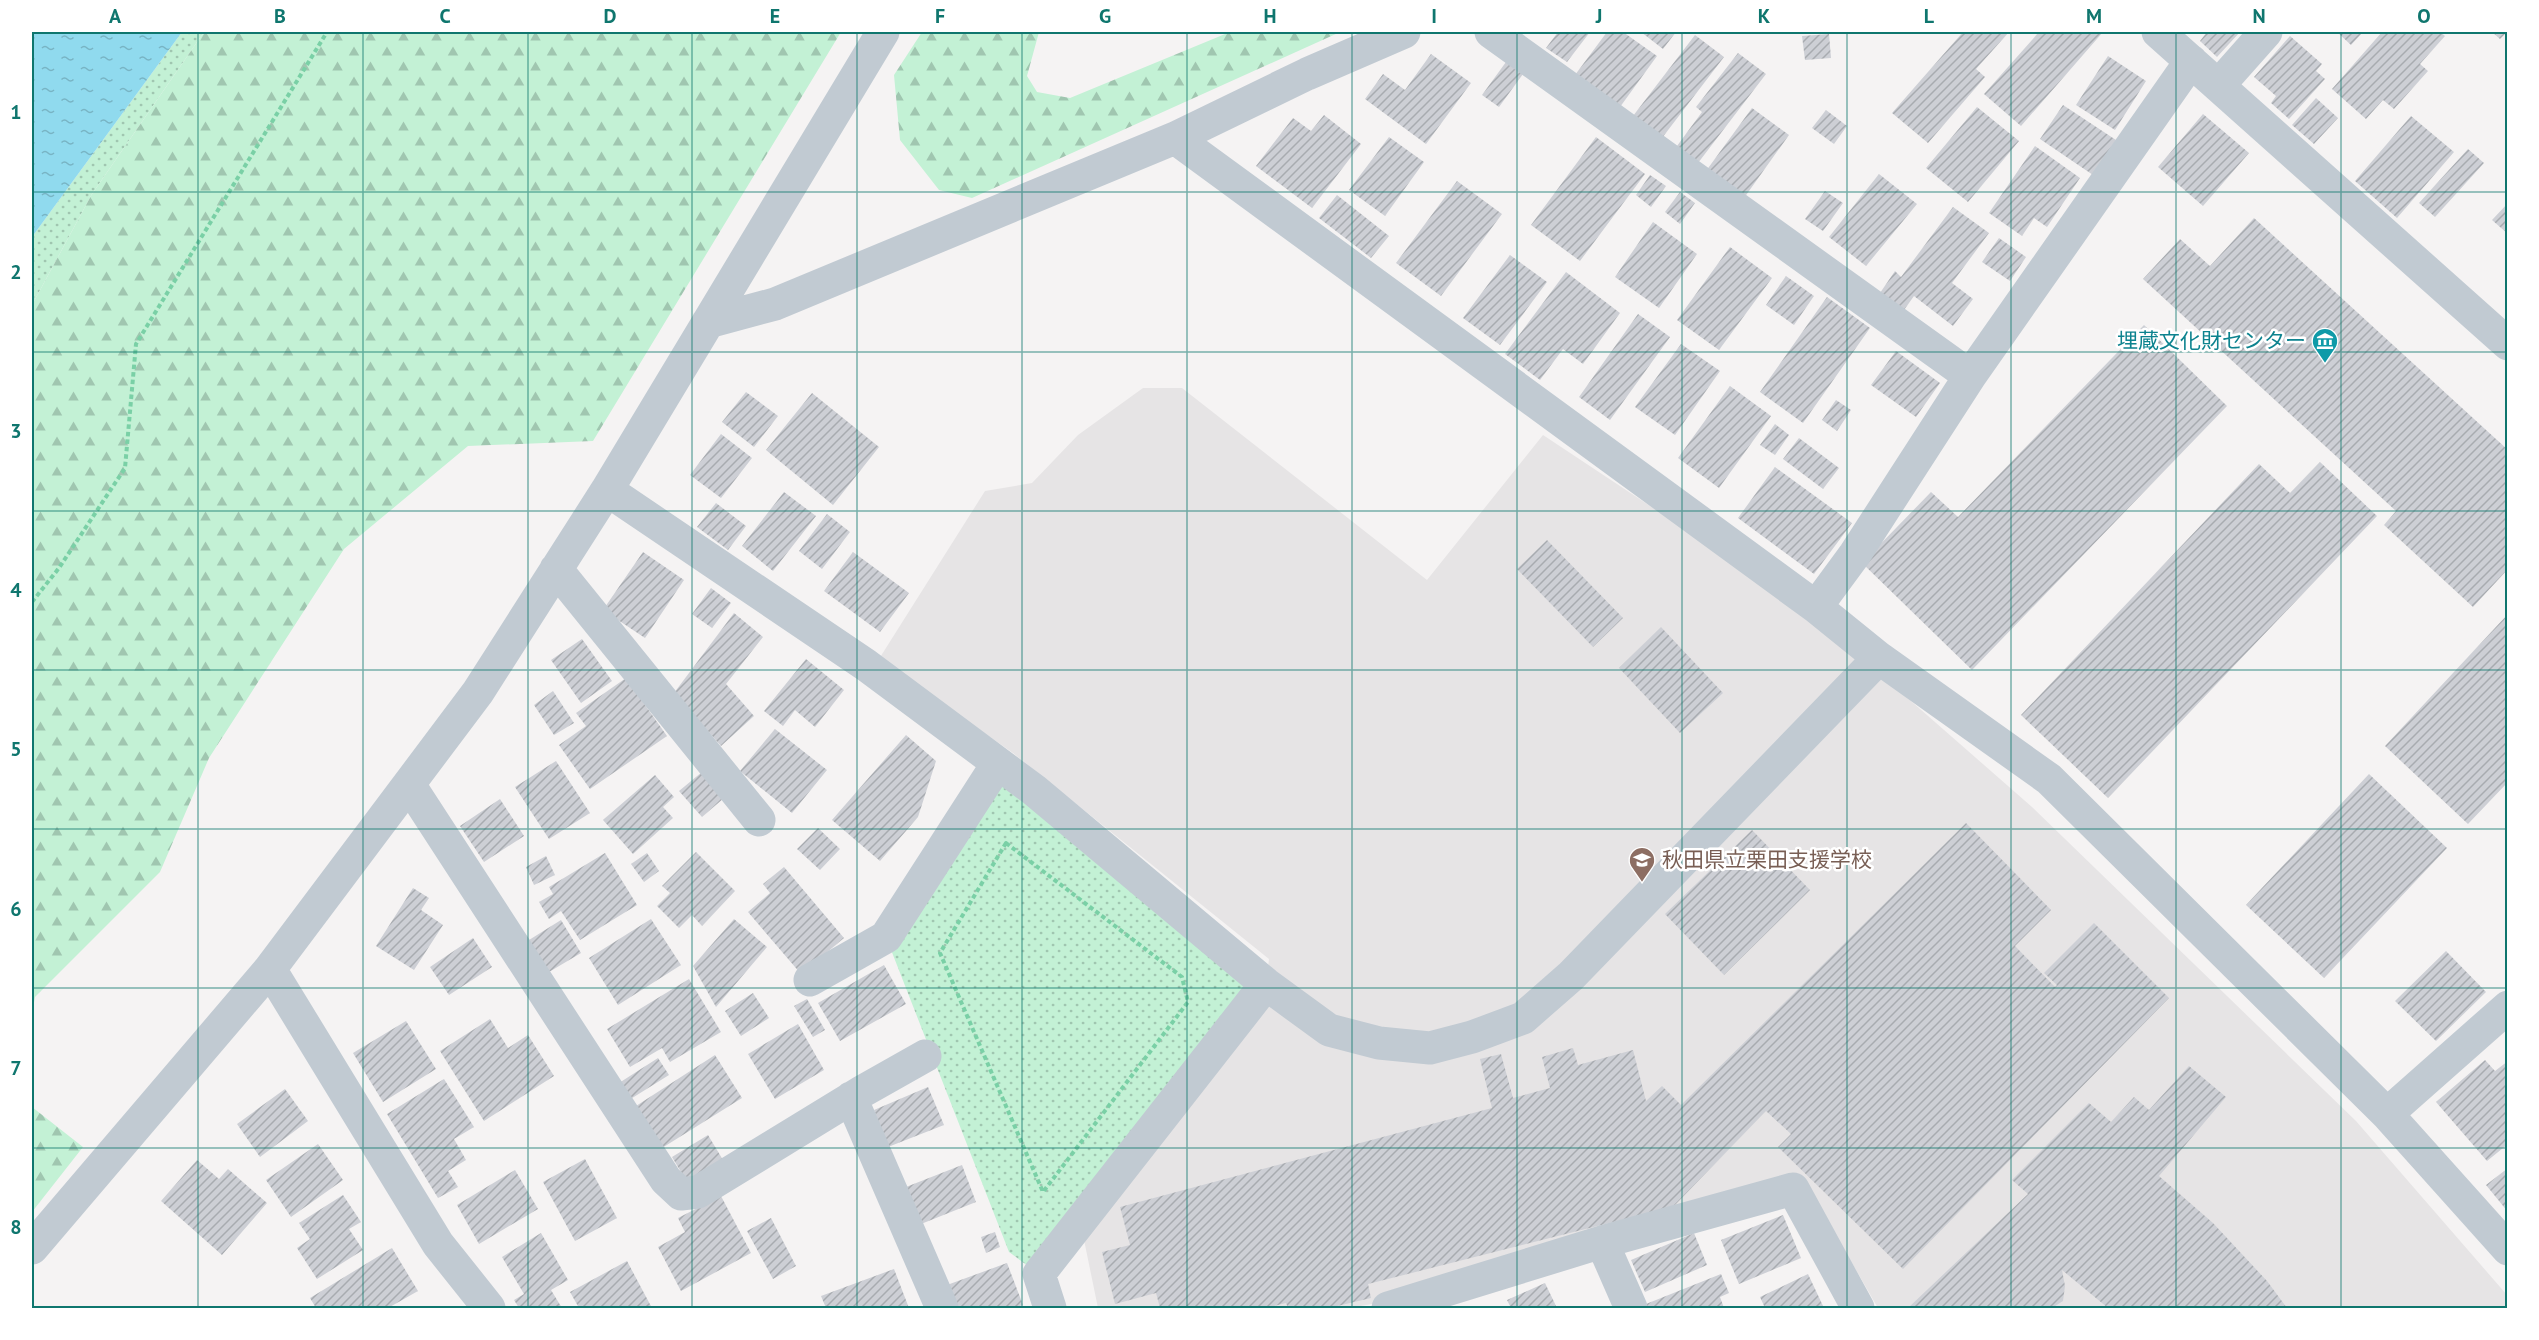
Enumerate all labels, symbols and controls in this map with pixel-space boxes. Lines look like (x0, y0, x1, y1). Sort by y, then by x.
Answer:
text: A (109, 3, 122, 29)
text: B (274, 3, 286, 29)
text: C (439, 3, 451, 29)
text: D (604, 3, 617, 29)
text: E (770, 3, 780, 29)
text: F (935, 3, 945, 29)
text: G (1099, 3, 1111, 29)
text: H (1263, 3, 1277, 29)
text: I (1431, 3, 1437, 29)
text: J (1595, 3, 1602, 29)
text: K (1758, 3, 1771, 29)
text: L (1924, 3, 1935, 29)
text: M (2086, 3, 2102, 29)
text: N (2252, 3, 2266, 29)
text: O (2417, 3, 2431, 29)
text: 1 (10, 99, 22, 125)
text: 2 (10, 259, 22, 285)
museum icon: 埋蔵文化財センター (2310, 326, 2340, 364)
place label: 埋蔵文化財センター (2117, 327, 2306, 354)
text: 3 (10, 418, 22, 444)
text: 4 (10, 577, 22, 603)
text: 5 (10, 736, 22, 762)
school or university icon: 秋田県立栗田支援学校 (1627, 845, 1657, 883)
place label: 秋田県立栗田支援学校 (1662, 846, 1872, 873)
text: 6 (10, 896, 22, 922)
text: 7 (10, 1055, 22, 1081)
text: 8 (10, 1214, 22, 1240)

